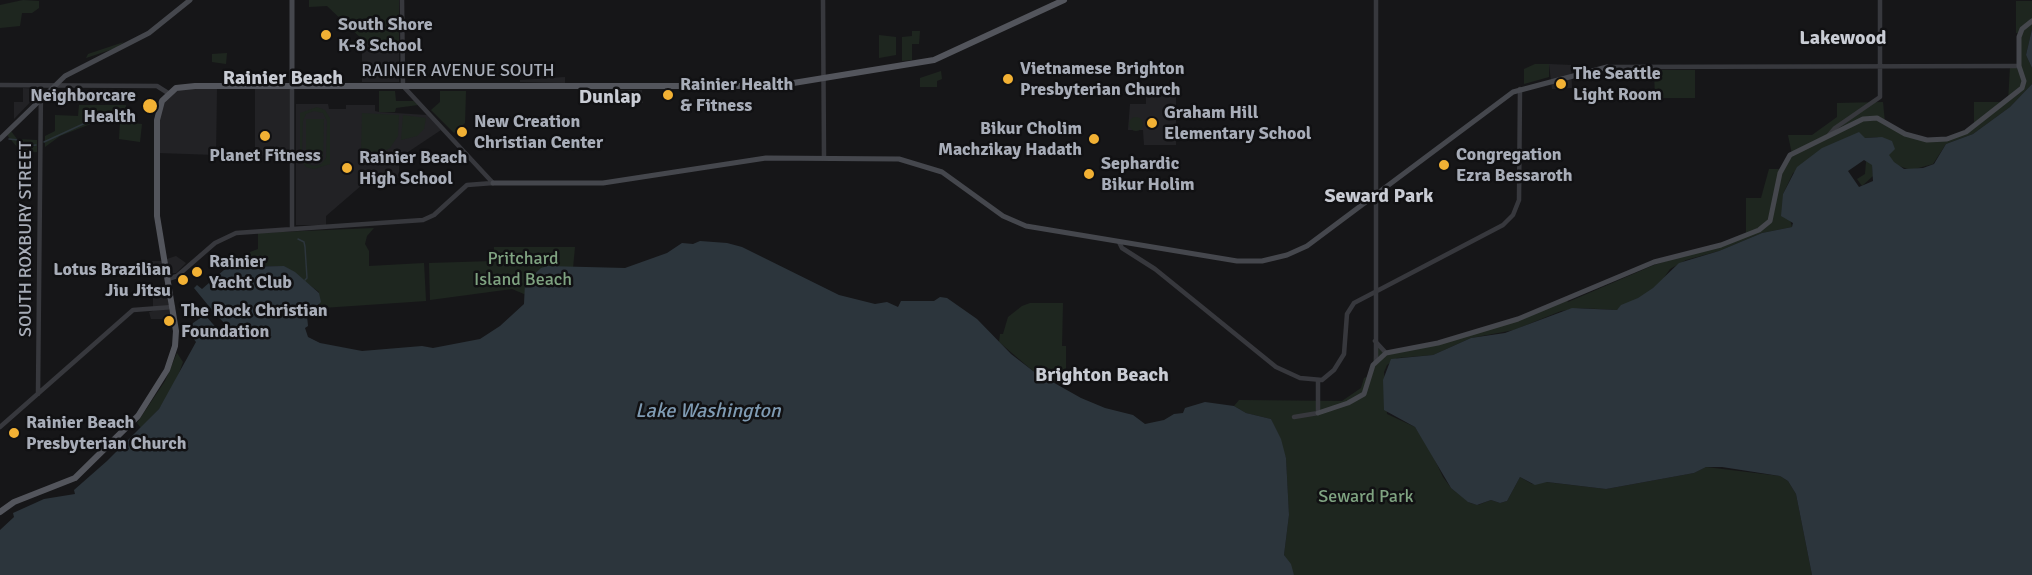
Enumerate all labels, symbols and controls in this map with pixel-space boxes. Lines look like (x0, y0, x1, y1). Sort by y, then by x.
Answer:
place label: South Shore K-8 School (338, 14, 433, 57)
district label: Lakewood (1799, 27, 1887, 51)
marker: South Shore K-8 School (319, 28, 333, 42)
place label: Vietnamese Brighton Presbyterian Church (1020, 58, 1184, 100)
street label: RAINIER AVENUE SOUTH (361, 60, 555, 82)
place label: The Seattle Light Room (1573, 63, 1662, 106)
district label: Rainier Beach (223, 67, 343, 91)
marker: Vietnamese Brighton Presbyterian Church (1001, 72, 1015, 86)
place label: Rainier Health & Fitness (680, 74, 793, 116)
marker: The Seattle Light Room (1554, 77, 1568, 91)
place label: Neighborcare Health (30, 85, 136, 128)
district label: Dunlap (579, 86, 641, 110)
marker: Rainier Health & Fitness (661, 88, 675, 102)
marker: Neighborcare Health (141, 97, 159, 115)
place label: Graham Hill Elementary School (1164, 102, 1311, 144)
place label: New Creation Christian Center (474, 111, 603, 154)
marker: Graham Hill Elementary School (1145, 116, 1159, 130)
place label: Bikur Cholim Machzikay Hadath (938, 118, 1082, 160)
marker: New Creation Christian Center (455, 125, 469, 139)
marker: Planet Fitness (258, 129, 272, 143)
marker: Bikur Cholim Machzikay Hadath (1087, 132, 1101, 146)
street label: SOUTH ROXBURY STREET (15, 141, 37, 337)
place label: Congregation Ezra Bessaroth (1456, 144, 1573, 186)
place label: Planet Fitness (209, 145, 321, 167)
place label: Rainier Beach High School (359, 147, 467, 190)
place label: Sephardic Bikur Holim (1101, 153, 1195, 195)
marker: Congregation Ezra Bessaroth (1437, 158, 1451, 172)
marker: Rainier Beach High School (340, 161, 354, 175)
marker: Sephardic Bikur Holim (1082, 167, 1096, 181)
district label: Seward Park (1324, 185, 1434, 209)
park label: Pritchard Island Beach (474, 248, 572, 290)
place label: Rainier Yacht Club (209, 251, 292, 294)
place label: Lotus Brazilian Jiu Jitsu (53, 259, 171, 302)
marker: Rainier Yacht Club (190, 265, 204, 279)
marker: Lotus Brazilian Jiu Jitsu (176, 273, 190, 287)
place label: The Rock Christian Foundation (181, 300, 328, 342)
marker: The Rock Christian Foundation (162, 314, 176, 328)
district label: Brighton Beach (1035, 364, 1169, 388)
water label: Lake Washington (635, 400, 781, 424)
place label: Rainier Beach Presbyterian Church (26, 412, 187, 454)
marker: Rainier Beach Presbyterian Church (7, 426, 21, 440)
park label: Seward Park (1318, 486, 1414, 508)

